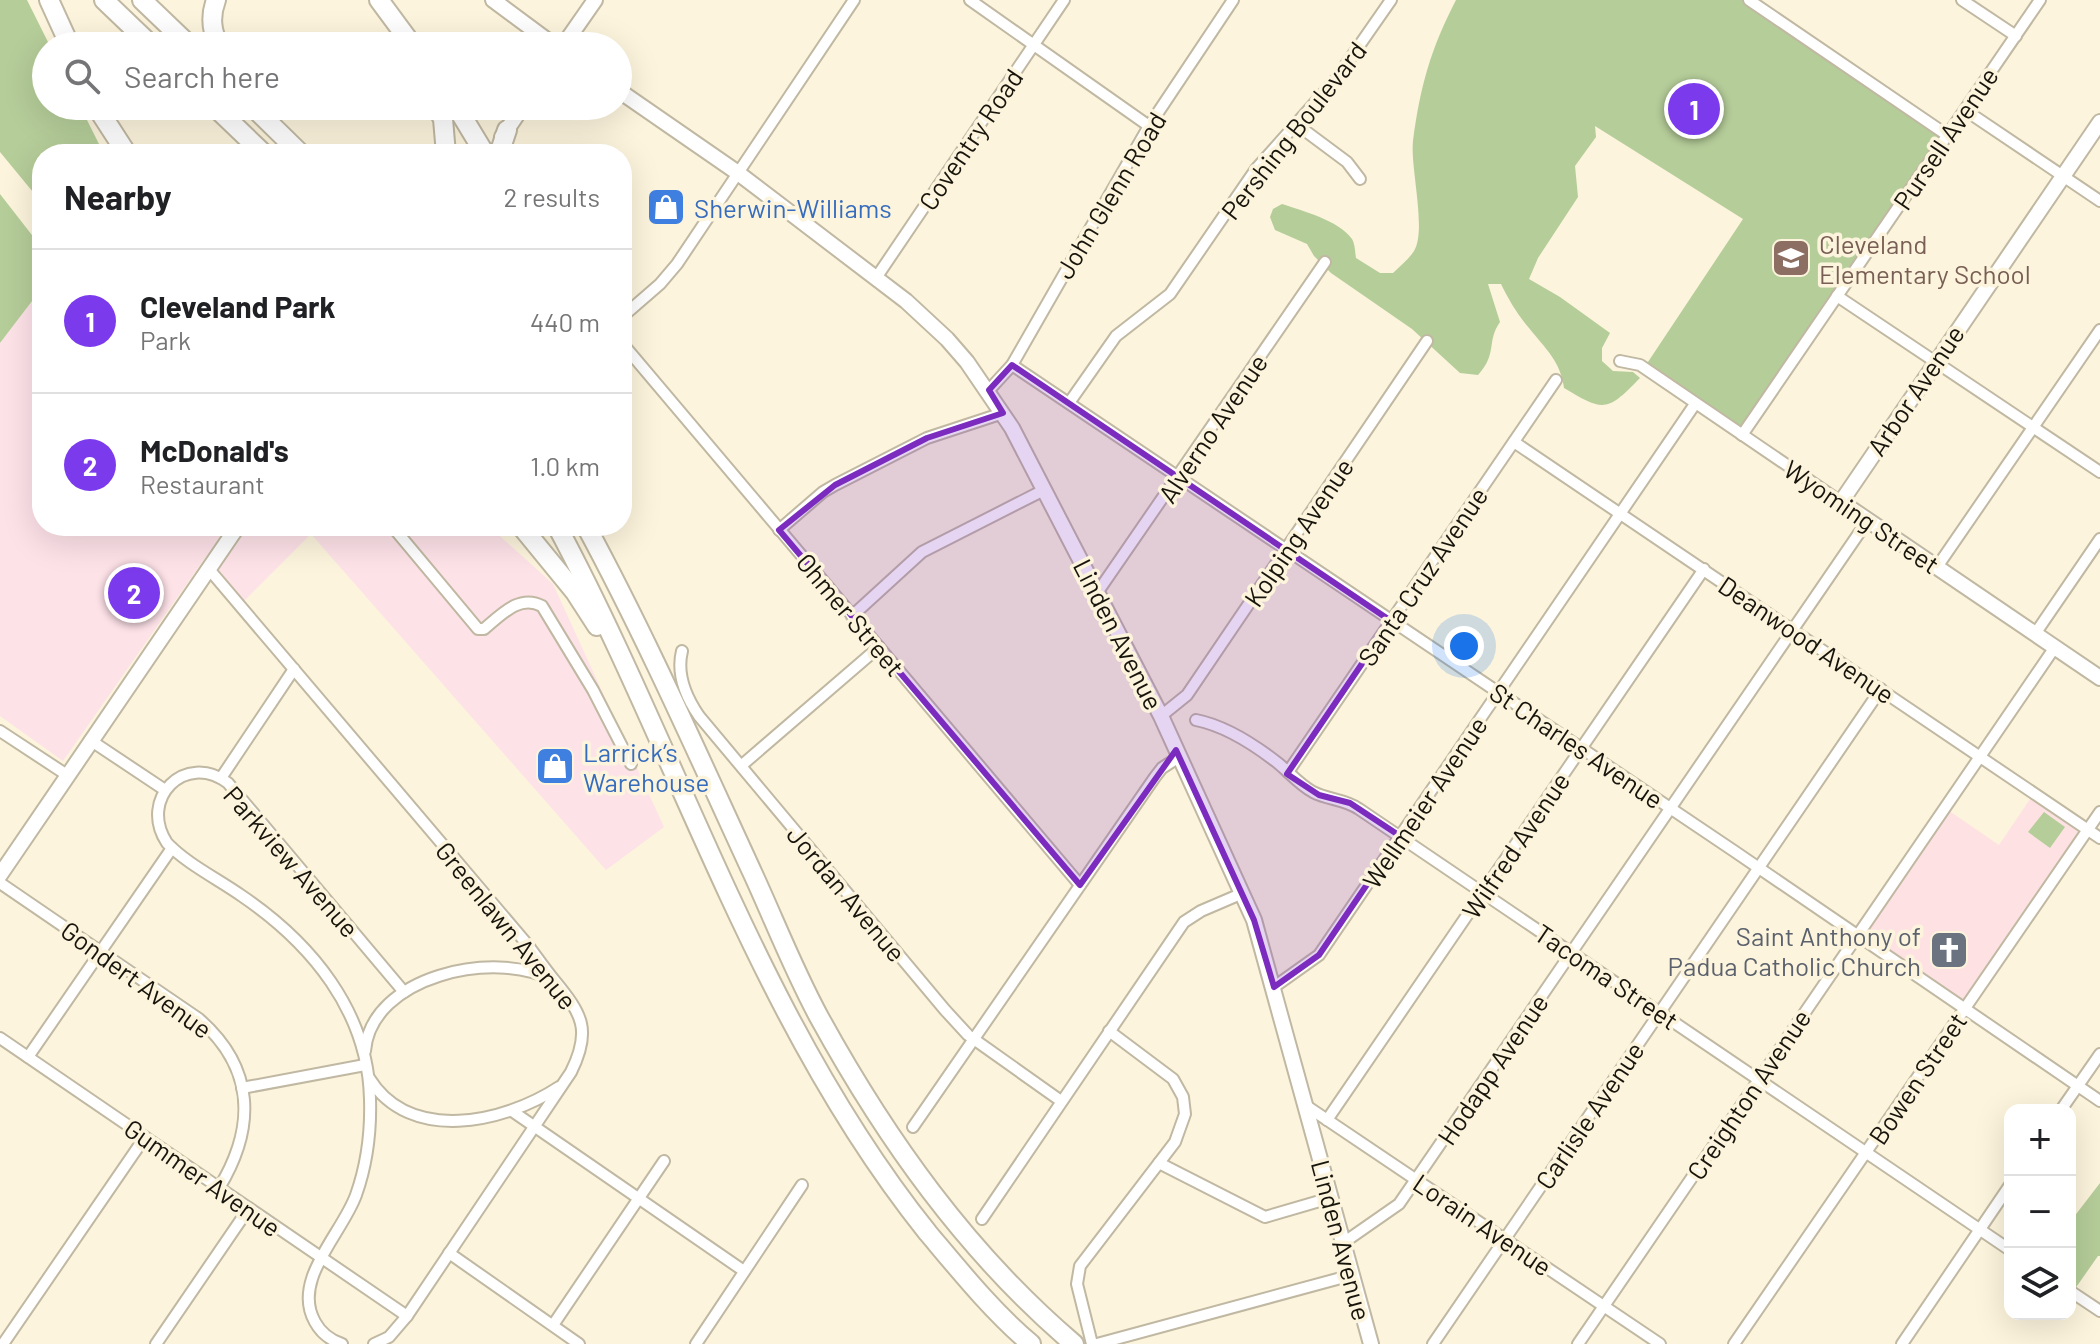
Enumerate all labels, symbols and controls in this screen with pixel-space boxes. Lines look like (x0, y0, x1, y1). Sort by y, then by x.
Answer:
search box (32, 32, 632, 120)
street label: Pershing Boulevard (1214, 35, 1372, 225)
icon: search (60, 54, 104, 98)
text: Search here (124, 58, 280, 94)
street label: Pursell Avenue (1886, 61, 2004, 215)
street label: Coventry Road (911, 63, 1029, 215)
pin: 1 (1668, 79, 1720, 139)
street label: John Glenn Road (1048, 106, 1172, 284)
text: Nearby (64, 176, 172, 217)
text: 2 results (504, 181, 600, 212)
shop icon: Sherwin-Williams (645, 186, 687, 228)
place label: Sherwin-Williams (694, 192, 892, 223)
place label: Cleveland Elementary School (1819, 228, 2031, 289)
school or university icon: Cleveland Elementary School (1770, 237, 1812, 279)
text: Cleveland Park (140, 288, 336, 324)
text: 1 (85, 306, 95, 337)
text: 440 m (530, 306, 600, 337)
street label: Arbor Avenue (1860, 319, 1970, 461)
text: Park (140, 324, 191, 355)
street label: Alverno Avenue (1151, 348, 1273, 508)
text: McDonald's (140, 432, 289, 468)
text: 2 (83, 450, 97, 481)
text: 1.0 km (530, 450, 600, 481)
street label: Kolping Avenue (1237, 452, 1359, 612)
street label: Wyoming Street (1778, 453, 1946, 579)
text: Restaurant (140, 468, 265, 499)
street label: Santa Cruz Avenue (1351, 481, 1493, 671)
street label: Ohmer Street (791, 546, 911, 682)
street label: Linden Avenue (1068, 553, 1170, 715)
pin: 2 (108, 563, 160, 623)
street label: Deanwood Avenue (1713, 569, 1901, 709)
your location (1444, 626, 1484, 666)
street label: St Charles Avenue (1484, 676, 1670, 814)
street label: Wellmeier Avenue (1355, 710, 1493, 894)
place label: Larrick’s Warehouse (583, 736, 709, 797)
shop icon: Larrick’s Warehouse (534, 745, 576, 787)
street label: Wilfred Avenue (1455, 766, 1575, 924)
street label: Parkview Avenue (218, 779, 366, 943)
street label: Jordan Avenue (781, 819, 913, 967)
street label: Greenlawn Avenue (430, 835, 584, 1015)
street label: Gondert Avenue (55, 914, 219, 1044)
street label: Tacoma Street (1529, 917, 1685, 1035)
place label: Saint Anthony of Padua Catholic Church (1668, 920, 1921, 981)
church icon: Saint Anthony of Padua Catholic Church (1928, 929, 1970, 971)
street label: Hodapp Avenue (1430, 988, 1554, 1150)
street label: Creighton Avenue (1680, 1003, 1816, 1185)
street label: Bowen Street (1862, 1006, 1972, 1150)
street label: Carlisle Avenue (1528, 1035, 1650, 1195)
map controls (2004, 1104, 2076, 1320)
button: + (2004, 1104, 2076, 1176)
street label: Gummer Avenue (119, 1112, 287, 1242)
street label: Linden Avenue (1306, 1156, 1378, 1324)
street label: Lorain Avenue (1408, 1166, 1558, 1282)
button: − (2004, 1176, 2076, 1248)
button: layers (2004, 1248, 2076, 1320)

